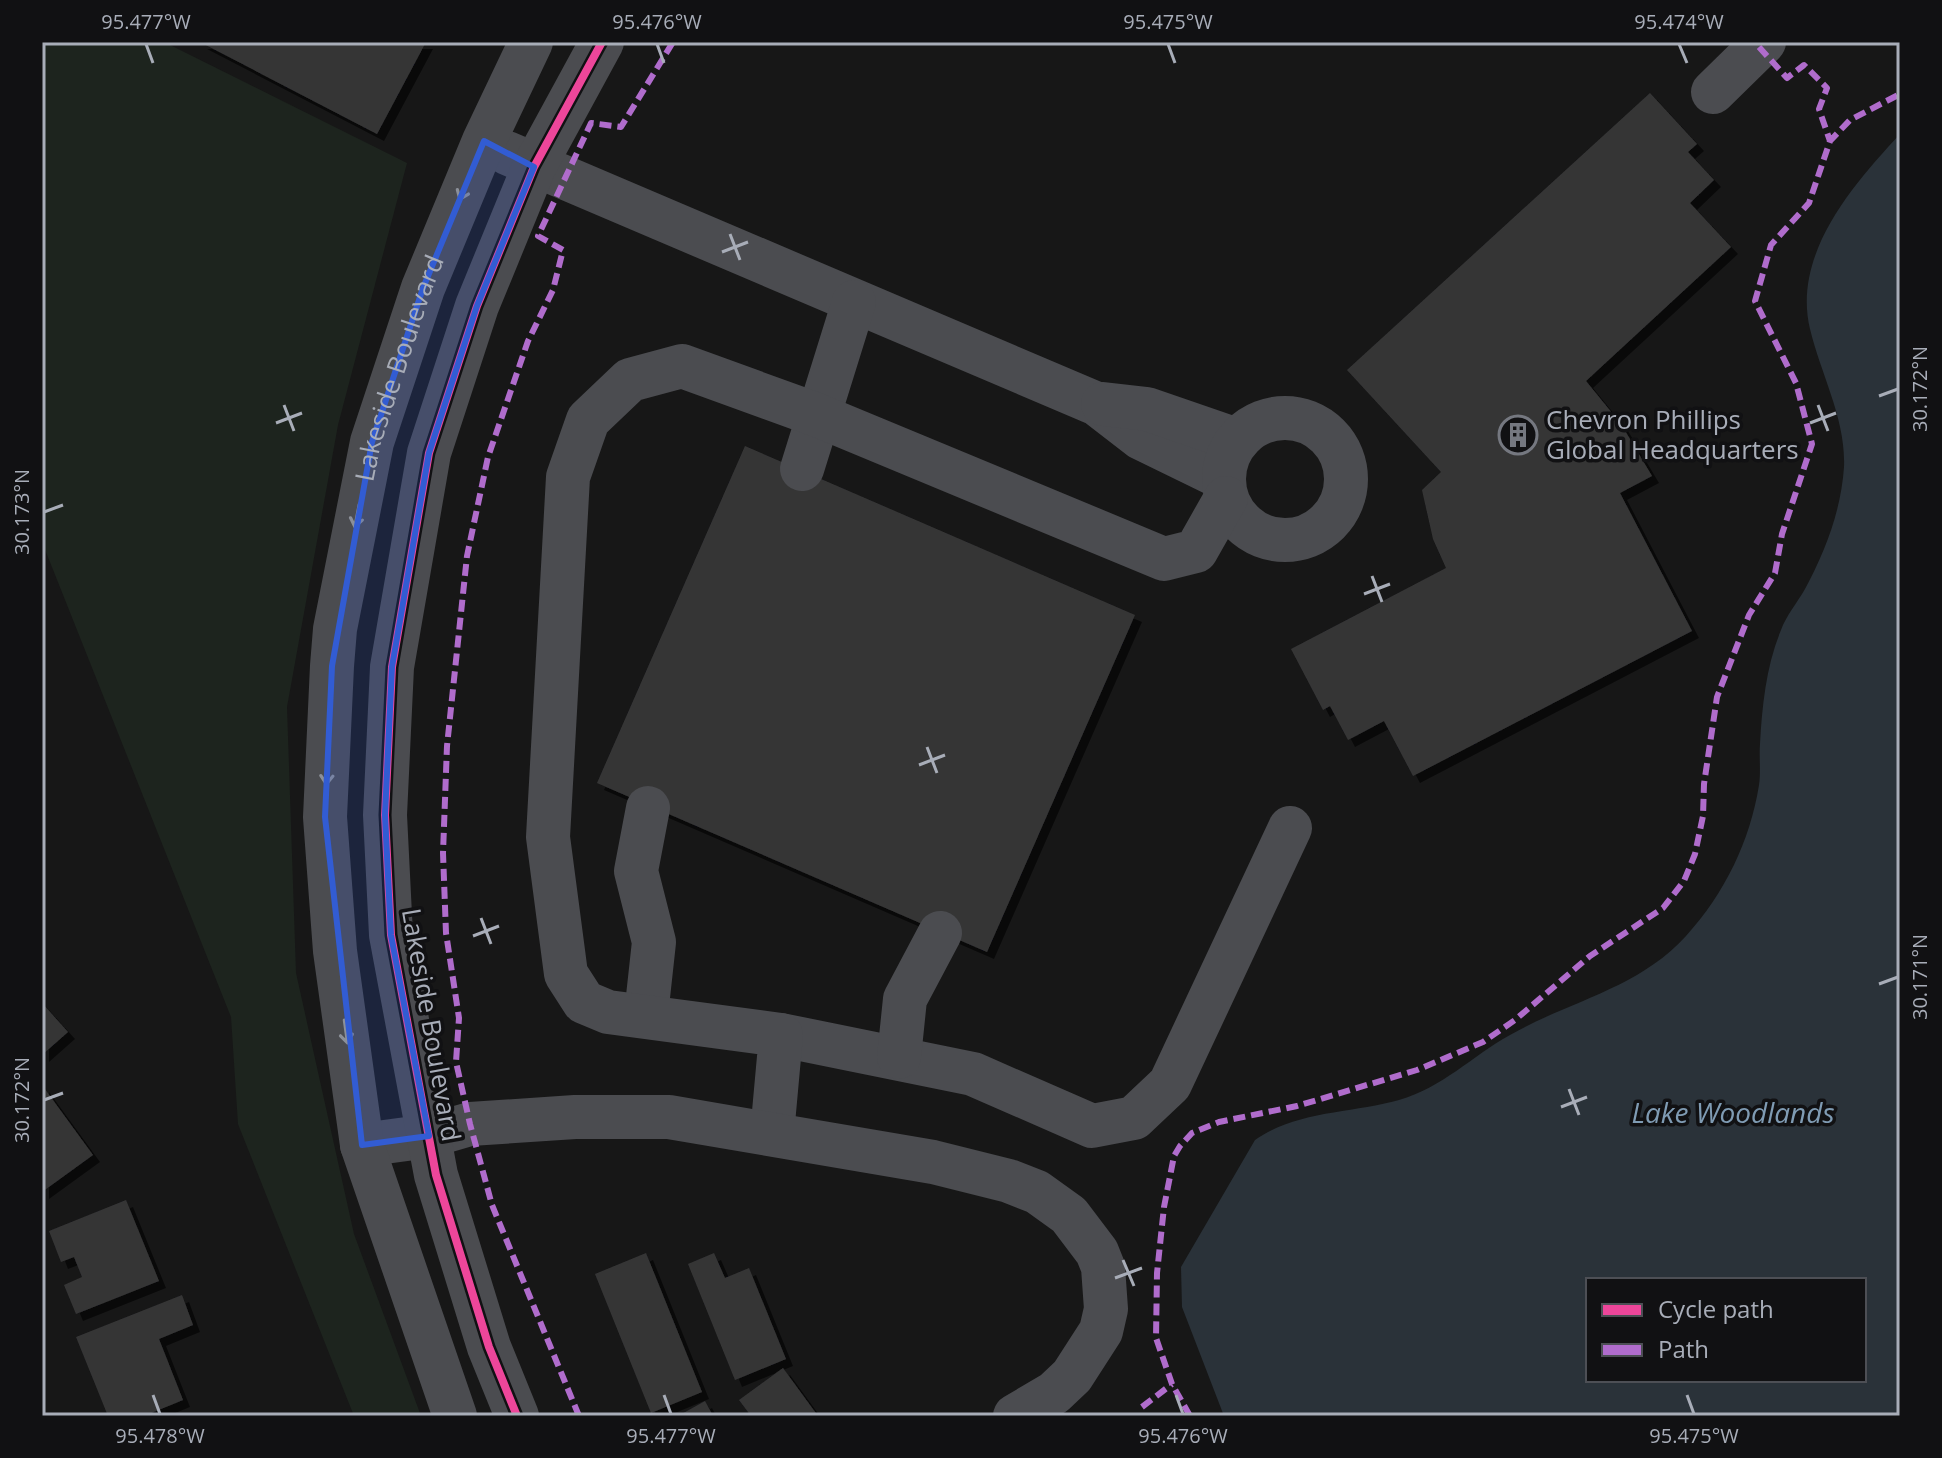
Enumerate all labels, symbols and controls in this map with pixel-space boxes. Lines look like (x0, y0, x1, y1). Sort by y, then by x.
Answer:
text: 95.477°W (101, 8, 191, 35)
text: 95.476°W (612, 8, 702, 35)
text: 95.475°W (1123, 8, 1213, 35)
text: 95.474°W (1634, 8, 1724, 35)
one-way arrow (456, 176, 470, 201)
street label: Lakeside Boulevard (346, 249, 452, 484)
text: 30.172°N (1906, 346, 1933, 432)
place label: Chevron Phillips Global Headquarters (1546, 401, 1799, 467)
building icon: Chevron Phillips Global Headquarters (1497, 414, 1539, 456)
text: 30.173°N (8, 469, 35, 555)
one-way arrow (349, 502, 364, 528)
one-way arrow (319, 759, 334, 786)
street label: Lakeside Boulevard (394, 905, 470, 1144)
text: 30.171°N (1906, 934, 1933, 1020)
one-way arrow (339, 1018, 354, 1045)
text: 30.172°N (8, 1057, 35, 1143)
water label: Lake Woodlands (1631, 1093, 1835, 1131)
legend (1586, 1278, 1866, 1382)
text: Cycle path (1658, 1292, 1774, 1325)
text: Path (1658, 1332, 1709, 1365)
text: 95.478°W (115, 1422, 205, 1449)
text: 95.477°W (626, 1422, 716, 1449)
text: 95.476°W (1138, 1422, 1228, 1449)
text: 95.475°W (1649, 1422, 1739, 1449)

